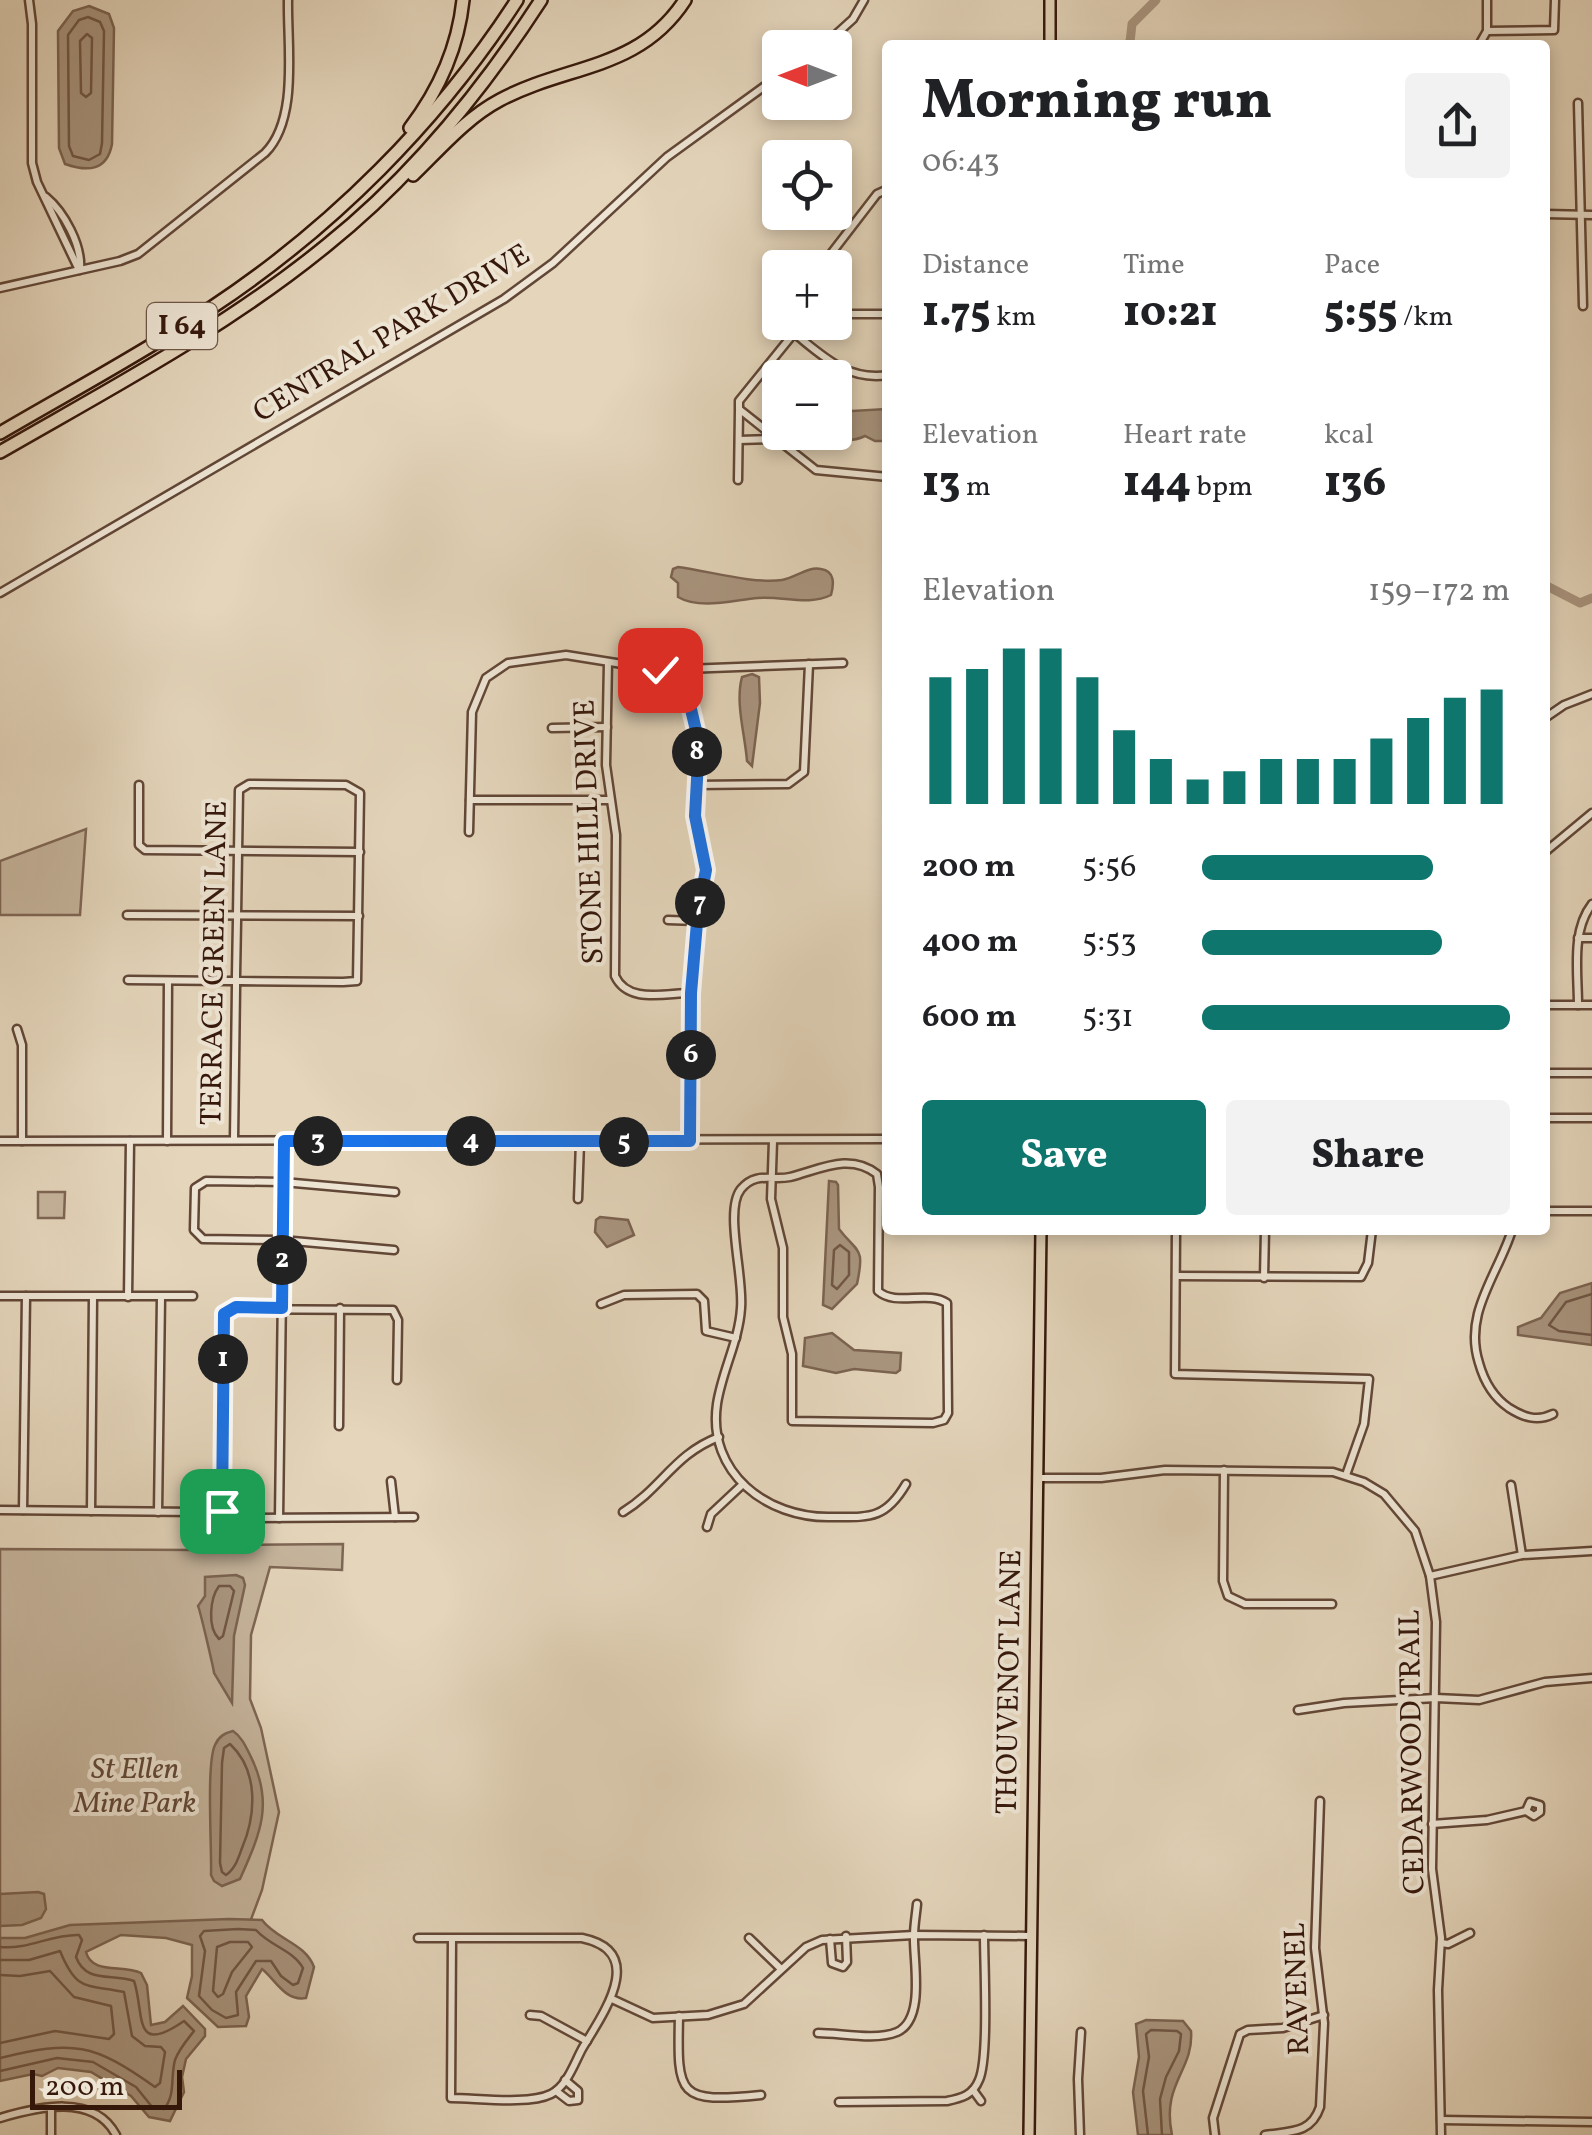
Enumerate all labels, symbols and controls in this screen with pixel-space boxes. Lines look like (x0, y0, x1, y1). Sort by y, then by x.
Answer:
north arrow (762, 30, 852, 120)
map controls (762, 30, 852, 450)
text: Morning run (922, 65, 1272, 141)
button: share (1405, 73, 1510, 178)
button: locate (762, 140, 852, 230)
text: 06:43 (922, 141, 1000, 185)
street label: CENTRAL PARK DRIVE (245, 234, 539, 434)
text: Distance (922, 246, 1029, 285)
text: Time (1123, 246, 1184, 285)
text: Pace (1324, 246, 1380, 285)
button: + (762, 250, 852, 340)
text: 1.75 (922, 285, 991, 344)
text: 10:21 (1123, 285, 1218, 344)
text: 5:55 (1324, 285, 1397, 344)
text: km (991, 298, 1036, 337)
text: /km (1397, 298, 1453, 337)
road number: I 64 (147, 303, 217, 349)
button: − (762, 360, 852, 450)
text: Elevation (922, 416, 1038, 455)
text: Heart rate (1123, 416, 1247, 455)
text: kcal (1324, 416, 1374, 455)
text: 13 (922, 455, 960, 514)
text: 144 (1123, 455, 1191, 514)
text: 136 (1324, 455, 1386, 514)
text: m (960, 468, 991, 507)
text: bpm (1191, 468, 1253, 507)
text: Elevation (922, 570, 1055, 614)
text: 159–172 m (1368, 570, 1510, 614)
pin (618, 628, 703, 713)
icon: check (633, 643, 688, 698)
street label: STONE HILL DRIVE (564, 699, 616, 965)
pin: 8 (672, 727, 722, 777)
text: 8 (689, 732, 705, 771)
street label: TERRACE GREEN LANE (191, 800, 239, 1126)
text: 200 m (922, 846, 1016, 890)
text: 5:56 (1082, 846, 1137, 890)
pin: 7 (675, 878, 725, 928)
text: 7 (693, 883, 707, 922)
text: 400 m (922, 921, 1018, 965)
text: 5:53 (1082, 921, 1137, 965)
text: 600 m (922, 996, 1017, 1040)
text: 5:31 (1082, 996, 1134, 1040)
pin: 6 (666, 1030, 716, 1080)
text: 6 (683, 1035, 699, 1074)
button: Save (922, 1100, 1206, 1215)
button: Share (1226, 1100, 1510, 1215)
pin: 3 (293, 1116, 343, 1166)
pin: 4 (446, 1116, 496, 1166)
pin: 5 (599, 1117, 649, 1167)
text: 3 (311, 1121, 325, 1160)
text: 4 (463, 1121, 479, 1160)
text: 5 (617, 1122, 631, 1161)
pin: 2 (257, 1235, 307, 1285)
text: 2 (275, 1240, 289, 1279)
pin: 1 (198, 1334, 248, 1384)
text: 1 (217, 1339, 229, 1378)
pin (180, 1469, 265, 1554)
icon: arrive (195, 1484, 250, 1539)
street label: THOUVENOT LANE (987, 1549, 1033, 1815)
street label: CEDARWOOD TRAIL (1390, 1609, 1436, 1895)
park label: St Ellen Mine Park (73, 1749, 196, 1825)
street label: RAVENEL (1275, 1922, 1321, 2056)
scale bar (30, 2065, 182, 2110)
text: 200 m (45, 2068, 124, 2107)

